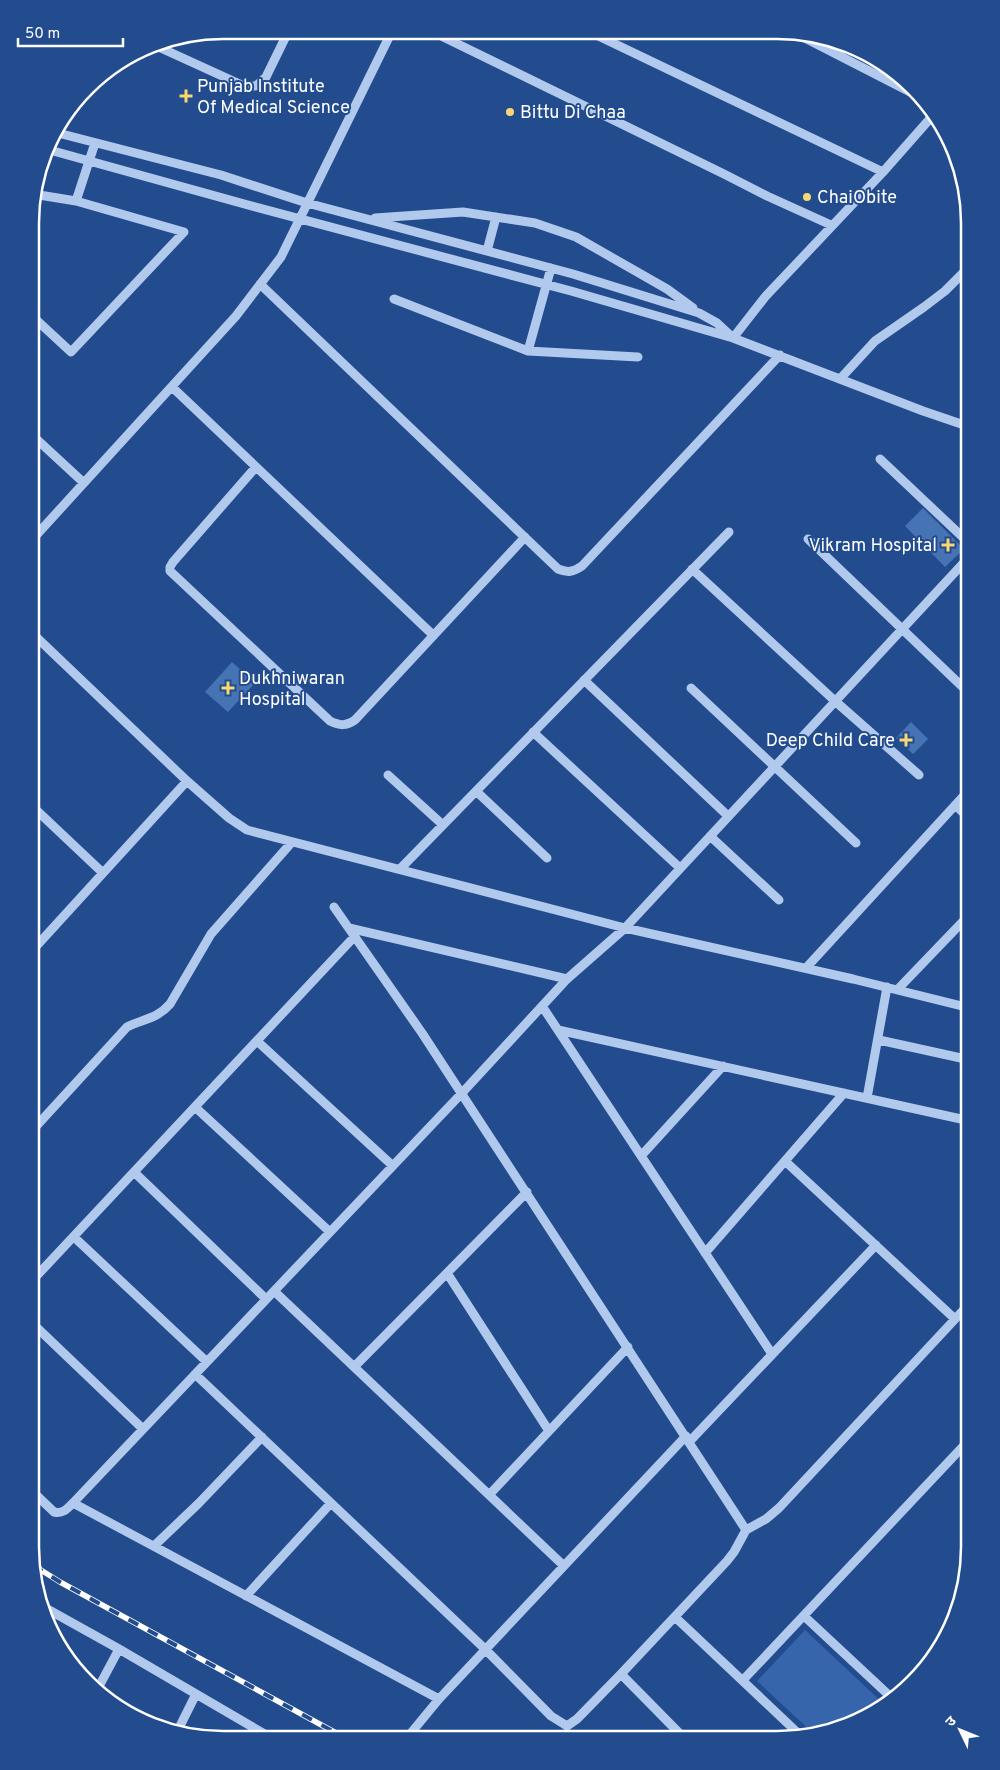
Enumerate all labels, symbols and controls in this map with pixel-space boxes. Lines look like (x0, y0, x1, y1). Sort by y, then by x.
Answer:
scale bar (18, 15, 122, 47)
text: 50 m (25, 25, 60, 44)
place label: Punjab Institute Of Medical Science (197, 76, 350, 120)
marker: Punjab Institute Of Medical Science (179, 89, 193, 103)
place label: Bittu Di Chaa (520, 102, 626, 125)
marker: Bittu Di Chaa (504, 106, 516, 118)
place label: ChaiObite (817, 187, 897, 210)
marker: ChaiObite (801, 191, 813, 203)
place label: Vikram Hospital (809, 535, 937, 558)
marker: Vikram Hospital (941, 538, 955, 552)
place label: Dukhniwaran Hospital (239, 668, 345, 712)
marker: Dukhniwaran Hospital (221, 681, 235, 695)
place label: Deep Child Care (766, 730, 895, 753)
marker: Deep Child Care (899, 733, 913, 747)
north arrow (935, 1705, 985, 1755)
text: उ (943, 1713, 961, 1731)

